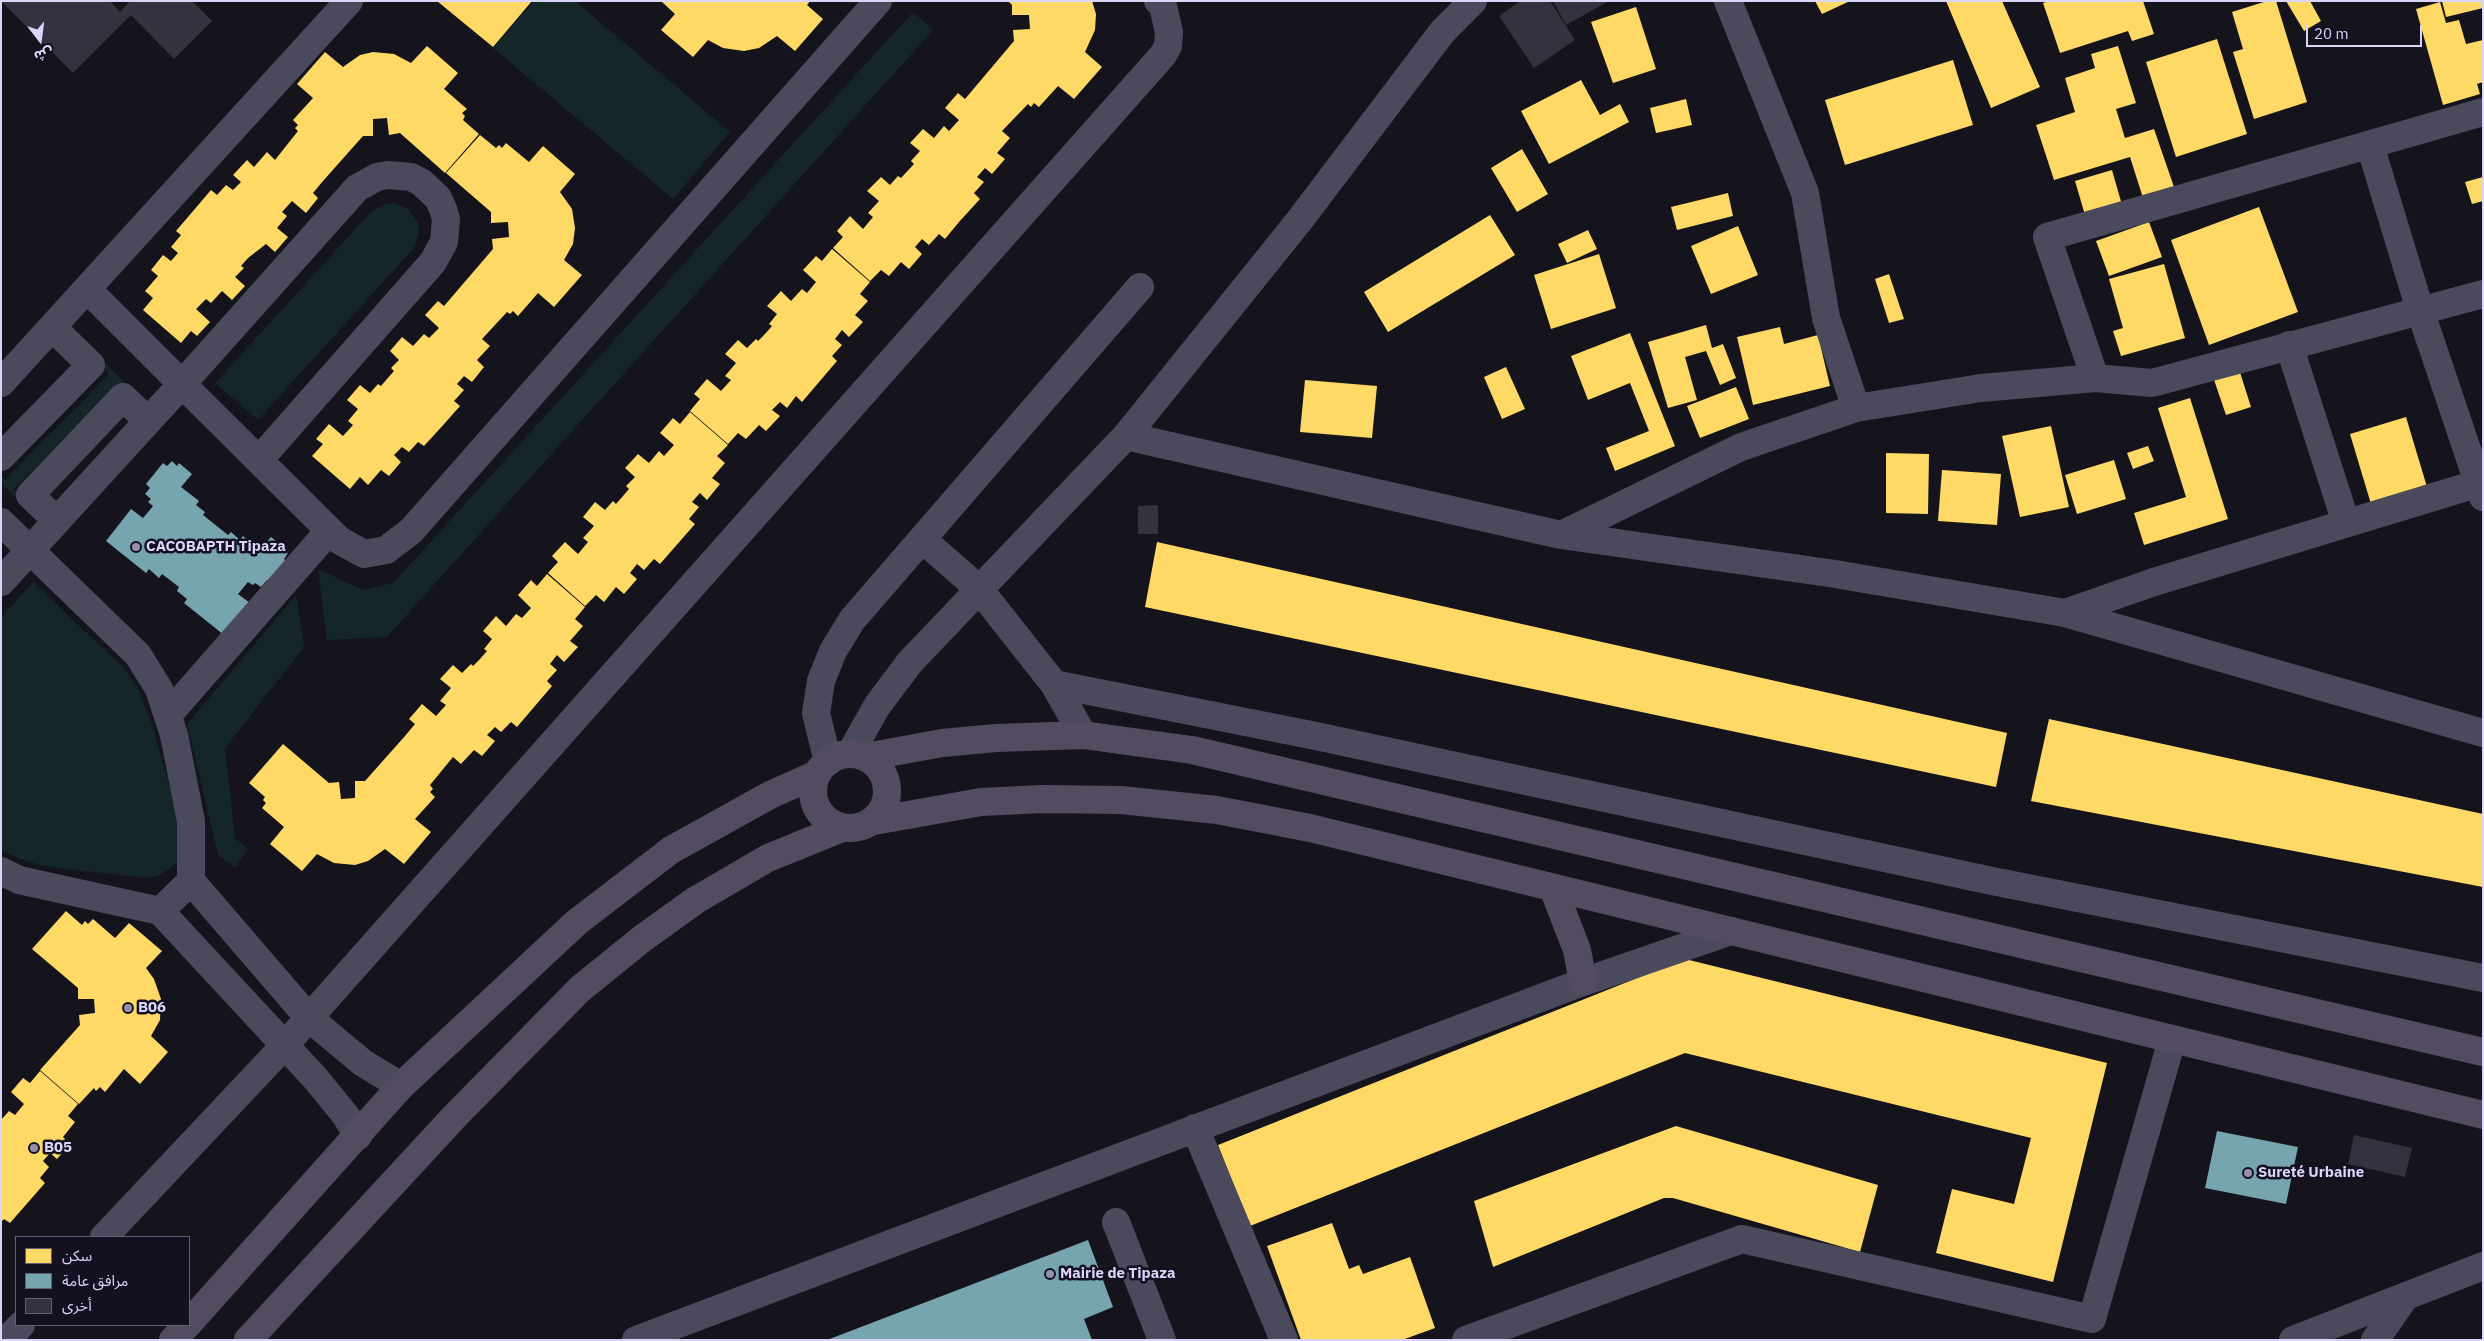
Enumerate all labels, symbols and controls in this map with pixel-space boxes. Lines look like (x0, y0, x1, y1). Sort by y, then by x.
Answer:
north arrow (15, 15, 65, 65)
scale bar (2309, 15, 2425, 47)
text: 20 m (2314, 24, 2349, 43)
text: ش (32, 43, 55, 66)
place label: CACOBAPTH Tipaza (146, 538, 286, 556)
marker: CACOBAPTH Tipaza (130, 541, 142, 553)
place label: B06 (138, 999, 166, 1017)
marker: B06 (122, 1002, 134, 1014)
place label: B05 (44, 1139, 72, 1157)
marker: B05 (28, 1142, 40, 1154)
place label: Sureté Urbaine (2258, 1164, 2364, 1182)
marker: Sureté Urbaine (2242, 1167, 2254, 1179)
legend (15, 1236, 190, 1326)
text: سكن (62, 1246, 92, 1265)
place label: Mairie de Tipaza (1060, 1265, 1176, 1283)
marker: Mairie de Tipaza (1044, 1268, 1056, 1280)
text: مرافق عامة (62, 1271, 128, 1290)
text: أخرى (62, 1296, 92, 1315)

